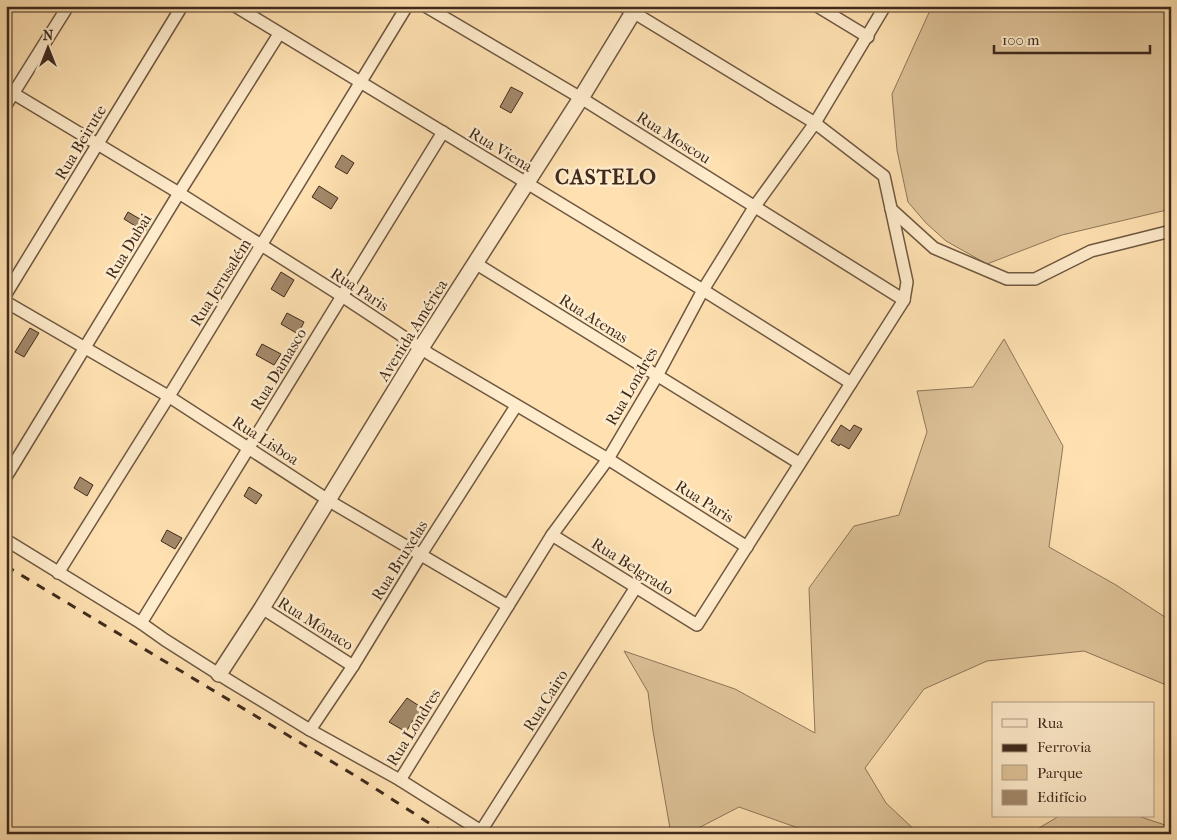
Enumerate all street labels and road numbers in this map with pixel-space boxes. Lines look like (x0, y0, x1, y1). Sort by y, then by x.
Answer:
street label: Rua Beirute (51, 101, 110, 183)
street label: Rua Moscou (633, 107, 714, 168)
street label: Rua Viena (465, 123, 537, 176)
street label: Rua Dubai (102, 210, 155, 282)
street label: Rua Jerusalém (186, 234, 255, 330)
street label: Rua Paris (327, 264, 392, 315)
street label: Avenida América (373, 275, 452, 386)
street label: Rua Atenas (556, 290, 632, 347)
street label: Rua Damasco (246, 325, 310, 414)
street label: Rua Londres (601, 344, 662, 429)
street label: Rua Lisboa (229, 412, 303, 469)
street label: Rua Paris (672, 476, 738, 527)
street label: Rua Bruxelas (367, 517, 432, 604)
street label: Rua Belgrado (588, 534, 677, 599)
street label: Rua Mônaco (274, 593, 357, 654)
street label: Rua Cairo (519, 666, 572, 735)
street label: Rua Londres (382, 685, 445, 769)

